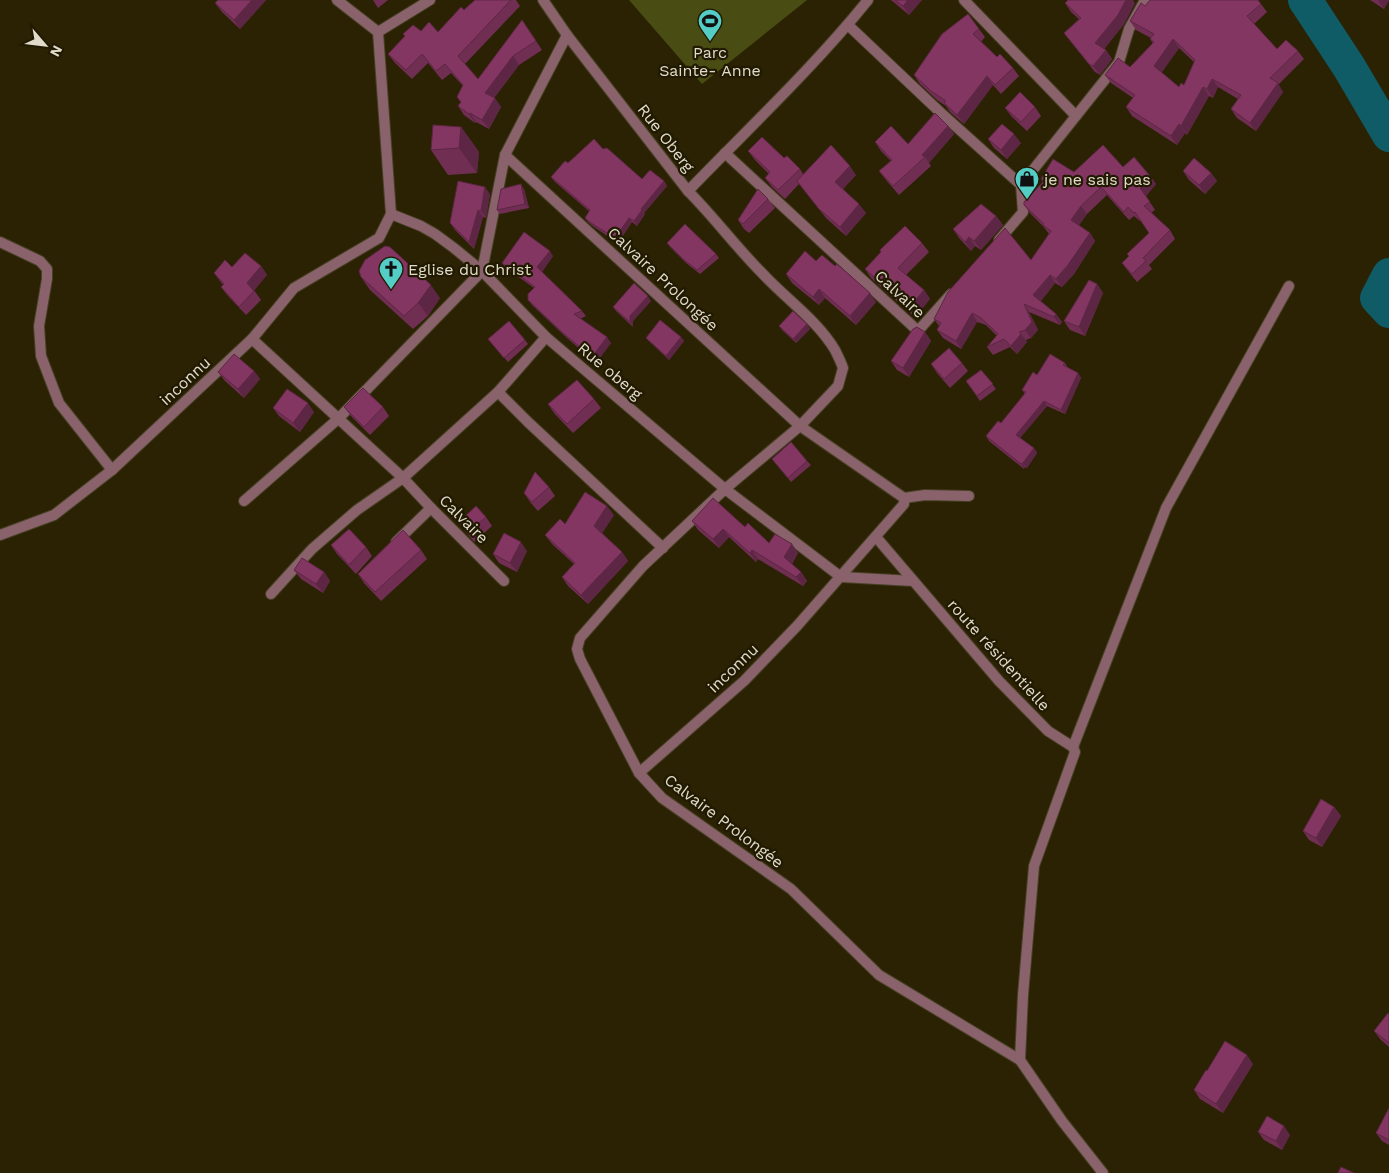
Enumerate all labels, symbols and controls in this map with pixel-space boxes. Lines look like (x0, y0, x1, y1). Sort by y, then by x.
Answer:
sports icon: Parc Sainte- Anne (697, 8, 723, 42)
north arrow (20, 20, 70, 70)
text: N (47, 43, 66, 59)
place label: Parc Sainte- Anne (659, 43, 761, 80)
street label: Rue Oberg (634, 100, 699, 176)
shop icon: je ne sais pas (1014, 166, 1040, 200)
place label: je ne sais pas (1042, 170, 1151, 189)
street label: Calvaire Prolongée (604, 223, 722, 335)
church icon: Eglise du Christ (378, 256, 404, 290)
place label: Eglise du Christ (408, 260, 531, 279)
street label: Calvaire (871, 266, 929, 322)
street label: Rue oberg (574, 338, 647, 404)
street label: inconnu (156, 353, 214, 409)
street label: Calvaire (436, 491, 492, 547)
street label: route résidentielle (944, 595, 1054, 715)
street label: inconnu (704, 639, 762, 697)
street label: Calvaire Prolongée (661, 770, 787, 872)

